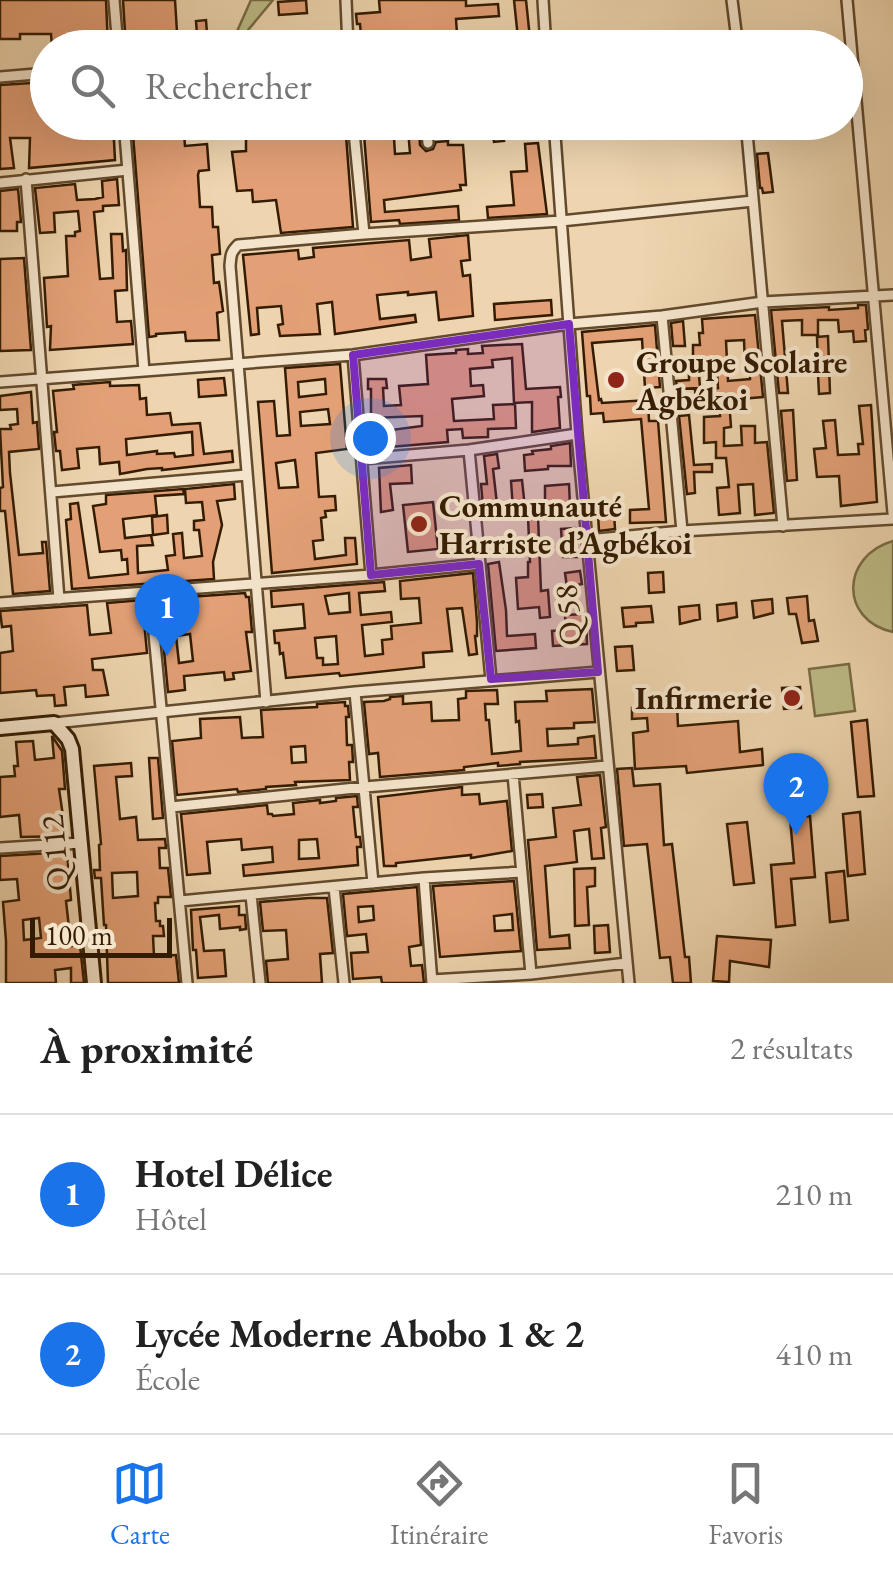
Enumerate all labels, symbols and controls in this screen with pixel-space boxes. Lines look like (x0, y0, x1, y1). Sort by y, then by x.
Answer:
search box (30, 30, 863, 140)
icon: search (65, 58, 120, 113)
text: Rechercher (145, 61, 312, 110)
place label: Groupe Scolaire Agbékoi (635, 341, 847, 420)
marker: Groupe Scolaire Agbékoi (605, 369, 627, 391)
your location (345, 413, 396, 464)
place label: Communauté Harriste d’Agbékoi (439, 485, 692, 564)
marker: Communauté Harriste d’Agbékoi (408, 513, 430, 535)
pin: 1 (134, 574, 200, 656)
street label: Q 58 (544, 583, 592, 647)
place label: Infirmerie (635, 677, 772, 719)
marker: Infirmerie (781, 687, 803, 709)
pin: 2 (764, 752, 828, 835)
street label: Q 112 (31, 812, 79, 893)
scale bar (30, 913, 172, 958)
text: 100 m (45, 917, 113, 953)
text: À proximité (40, 1021, 253, 1076)
text: 2 résultats (730, 1027, 853, 1069)
text: Hotel Délice (135, 1149, 333, 1198)
text: 1 (64, 1173, 81, 1215)
text: 210 m (776, 1173, 853, 1215)
text: Hôtel (135, 1198, 207, 1240)
text: Lycée Moderne Abobo 1 & 2 (135, 1309, 584, 1358)
text: 2 (64, 1333, 81, 1375)
text: 410 m (776, 1333, 853, 1375)
text: École (135, 1358, 200, 1400)
tab: Carte (110, 1456, 170, 1552)
tab: Itinéraire (390, 1456, 488, 1552)
tab: Favoris (708, 1456, 783, 1552)

